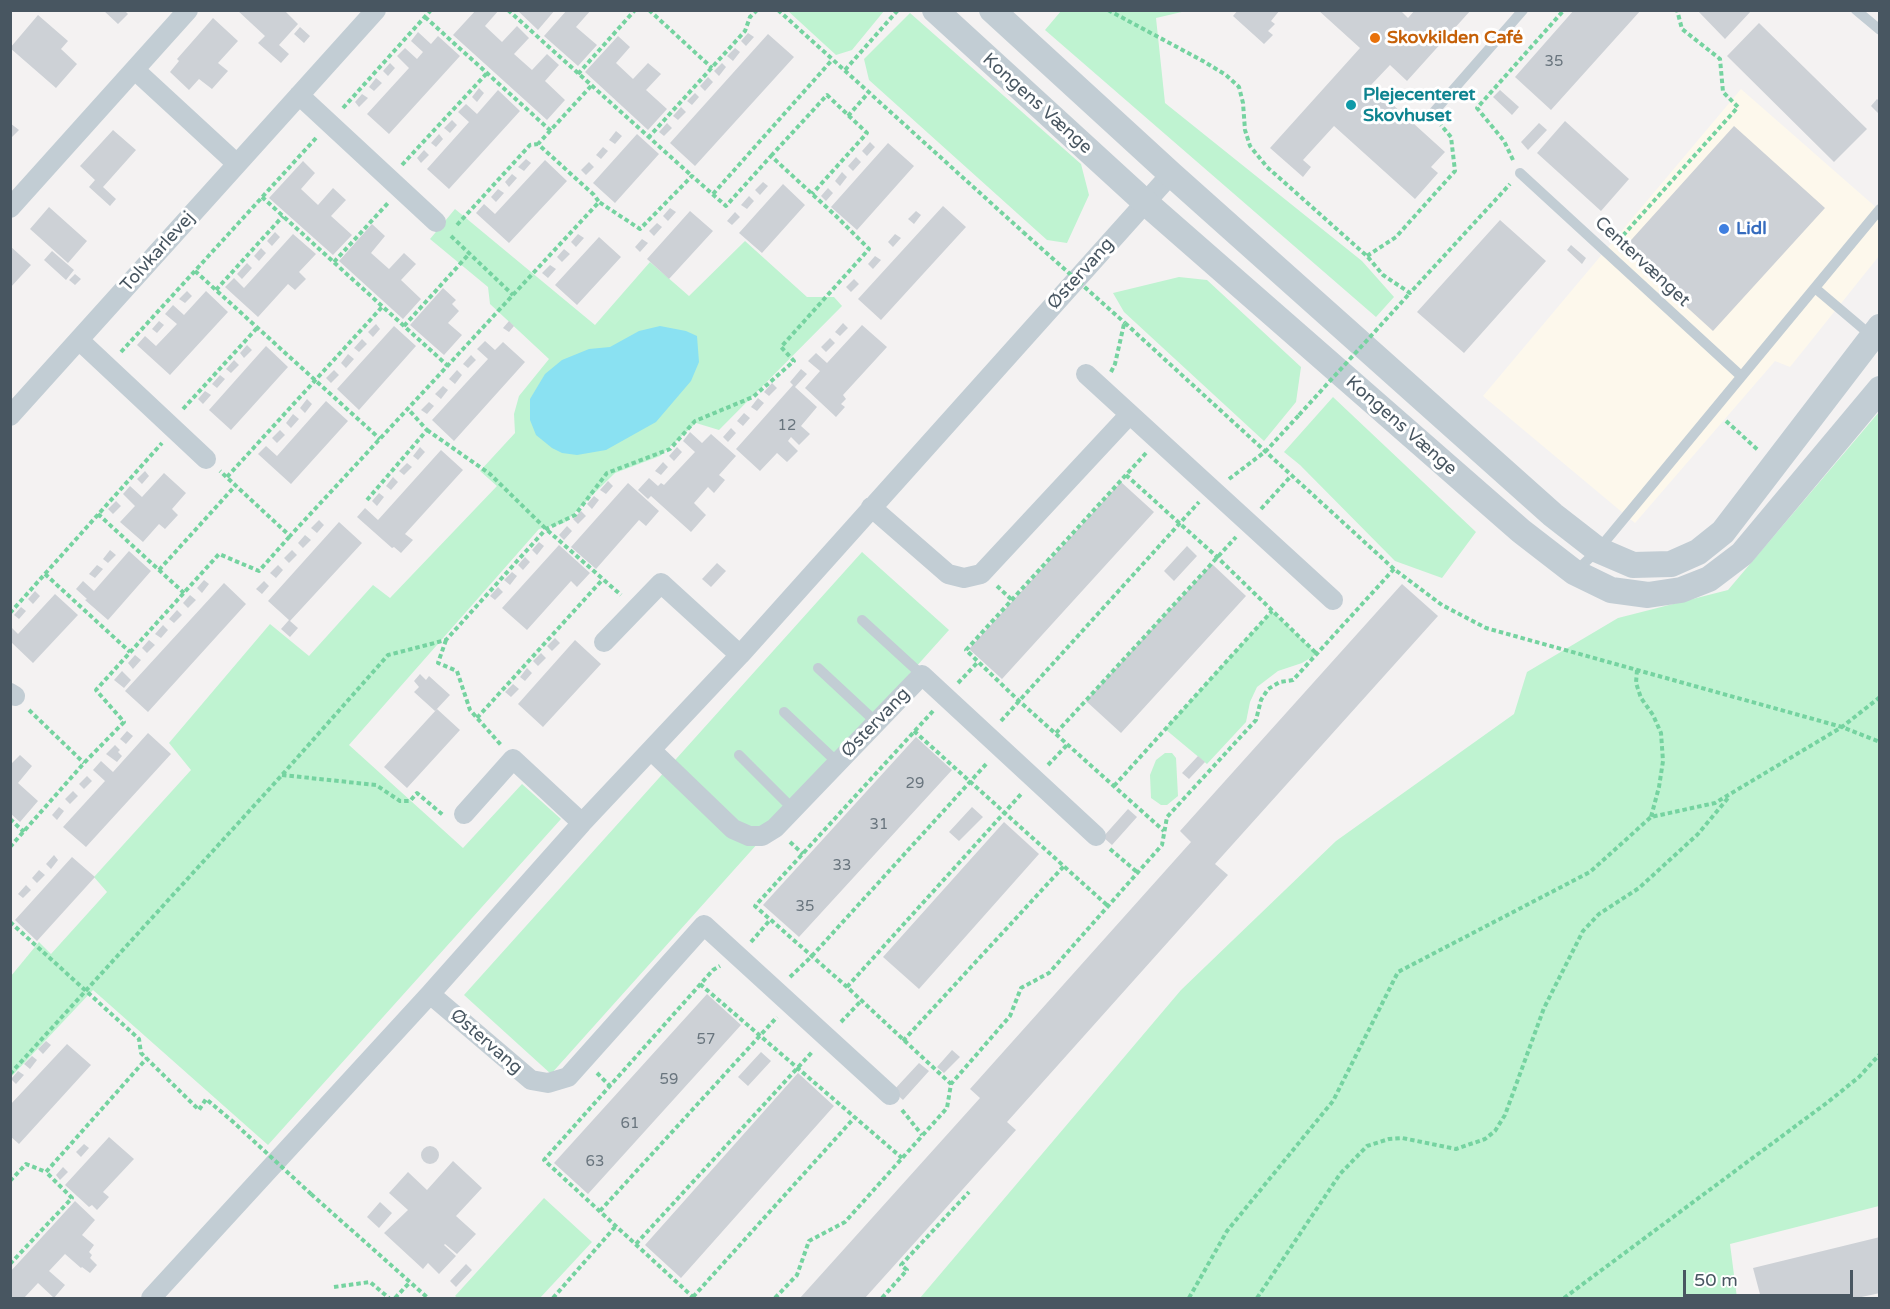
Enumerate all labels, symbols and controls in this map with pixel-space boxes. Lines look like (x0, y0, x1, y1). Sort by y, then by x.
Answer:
place label: Skovkilden Café (1387, 27, 1523, 49)
marker: Skovkilden Café (1368, 31, 1382, 45)
street label: Kongens Vænge (978, 49, 1096, 159)
house number: 35 (1545, 53, 1563, 71)
place label: Plejecenteret Skovhuset (1363, 84, 1475, 127)
marker: Plejecenteret Skovhuset (1344, 98, 1358, 112)
street label: Tolvkarlevej (116, 208, 200, 296)
street label: Centervænget (1590, 212, 1694, 312)
place label: Lidl (1736, 218, 1767, 240)
marker: Lidl (1717, 222, 1731, 236)
street label: Østervang (1043, 234, 1119, 314)
street label: Kongens Vænge (1341, 372, 1461, 480)
house number: 12 (778, 417, 796, 435)
street label: Østervang (837, 684, 915, 762)
house number: 29 (906, 775, 924, 793)
house number: 31 (870, 816, 888, 834)
house number: 33 (833, 857, 851, 875)
house number: 35 (796, 898, 814, 916)
street label: Østervang (445, 1005, 527, 1079)
house number: 57 (697, 1031, 715, 1049)
house number: 59 (660, 1071, 678, 1089)
house number: 61 (621, 1115, 639, 1133)
house number: 63 (586, 1153, 604, 1171)
scale bar (1686, 1258, 1856, 1296)
text: 50 m (1694, 1269, 1738, 1291)

